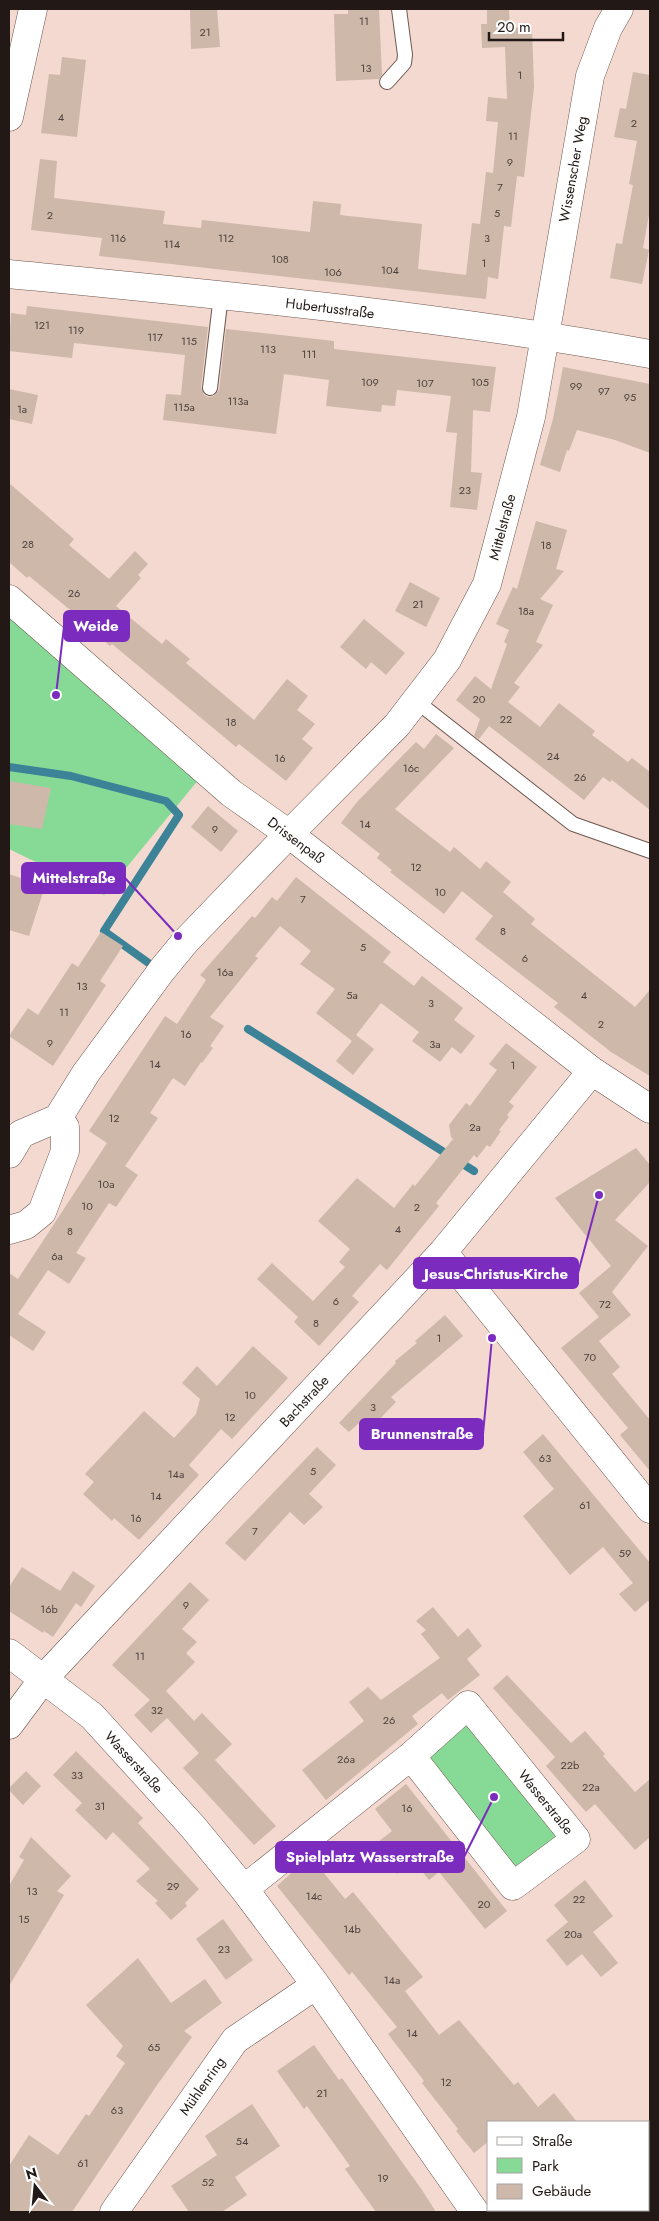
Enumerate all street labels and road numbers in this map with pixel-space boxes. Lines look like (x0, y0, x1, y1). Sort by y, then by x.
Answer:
street label: Wissenscher Weg (554, 114, 592, 224)
street label: Hubertusstraße (284, 293, 376, 323)
street label: Mittelstraße (484, 492, 520, 562)
street label: Drissenpaß (263, 812, 329, 868)
street label: Bachstraße (275, 1371, 333, 1431)
street label: Wasserstraße (100, 1727, 168, 1797)
street label: Wasserstraße (514, 1765, 578, 1839)
street label: Mühlenring (174, 2053, 230, 2119)

